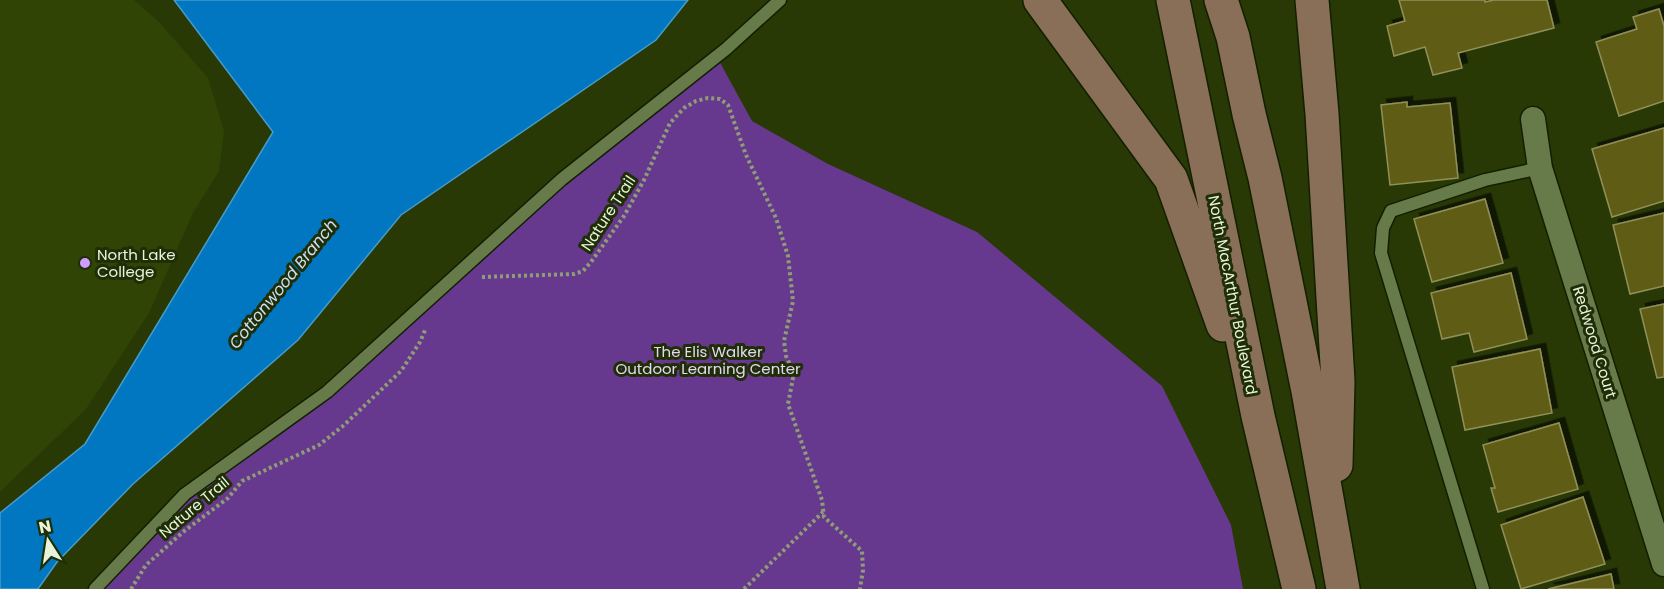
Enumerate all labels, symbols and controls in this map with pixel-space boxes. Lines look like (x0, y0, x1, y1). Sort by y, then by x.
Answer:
street label: Nature Trail (576, 171, 640, 255)
street label: North MacArthur Boulevard (1203, 194, 1263, 396)
water label: Cottonwood Branch (223, 214, 343, 354)
place label: North Lake College (97, 244, 175, 282)
marker: North Lake College (78, 256, 92, 270)
street label: Redwood Court (1568, 283, 1622, 401)
park label: The Elis Walker Outdoor Learning Center (615, 341, 801, 379)
street label: Nature Trail (154, 471, 234, 543)
north arrow (18, 511, 78, 571)
text: N (37, 514, 53, 539)

